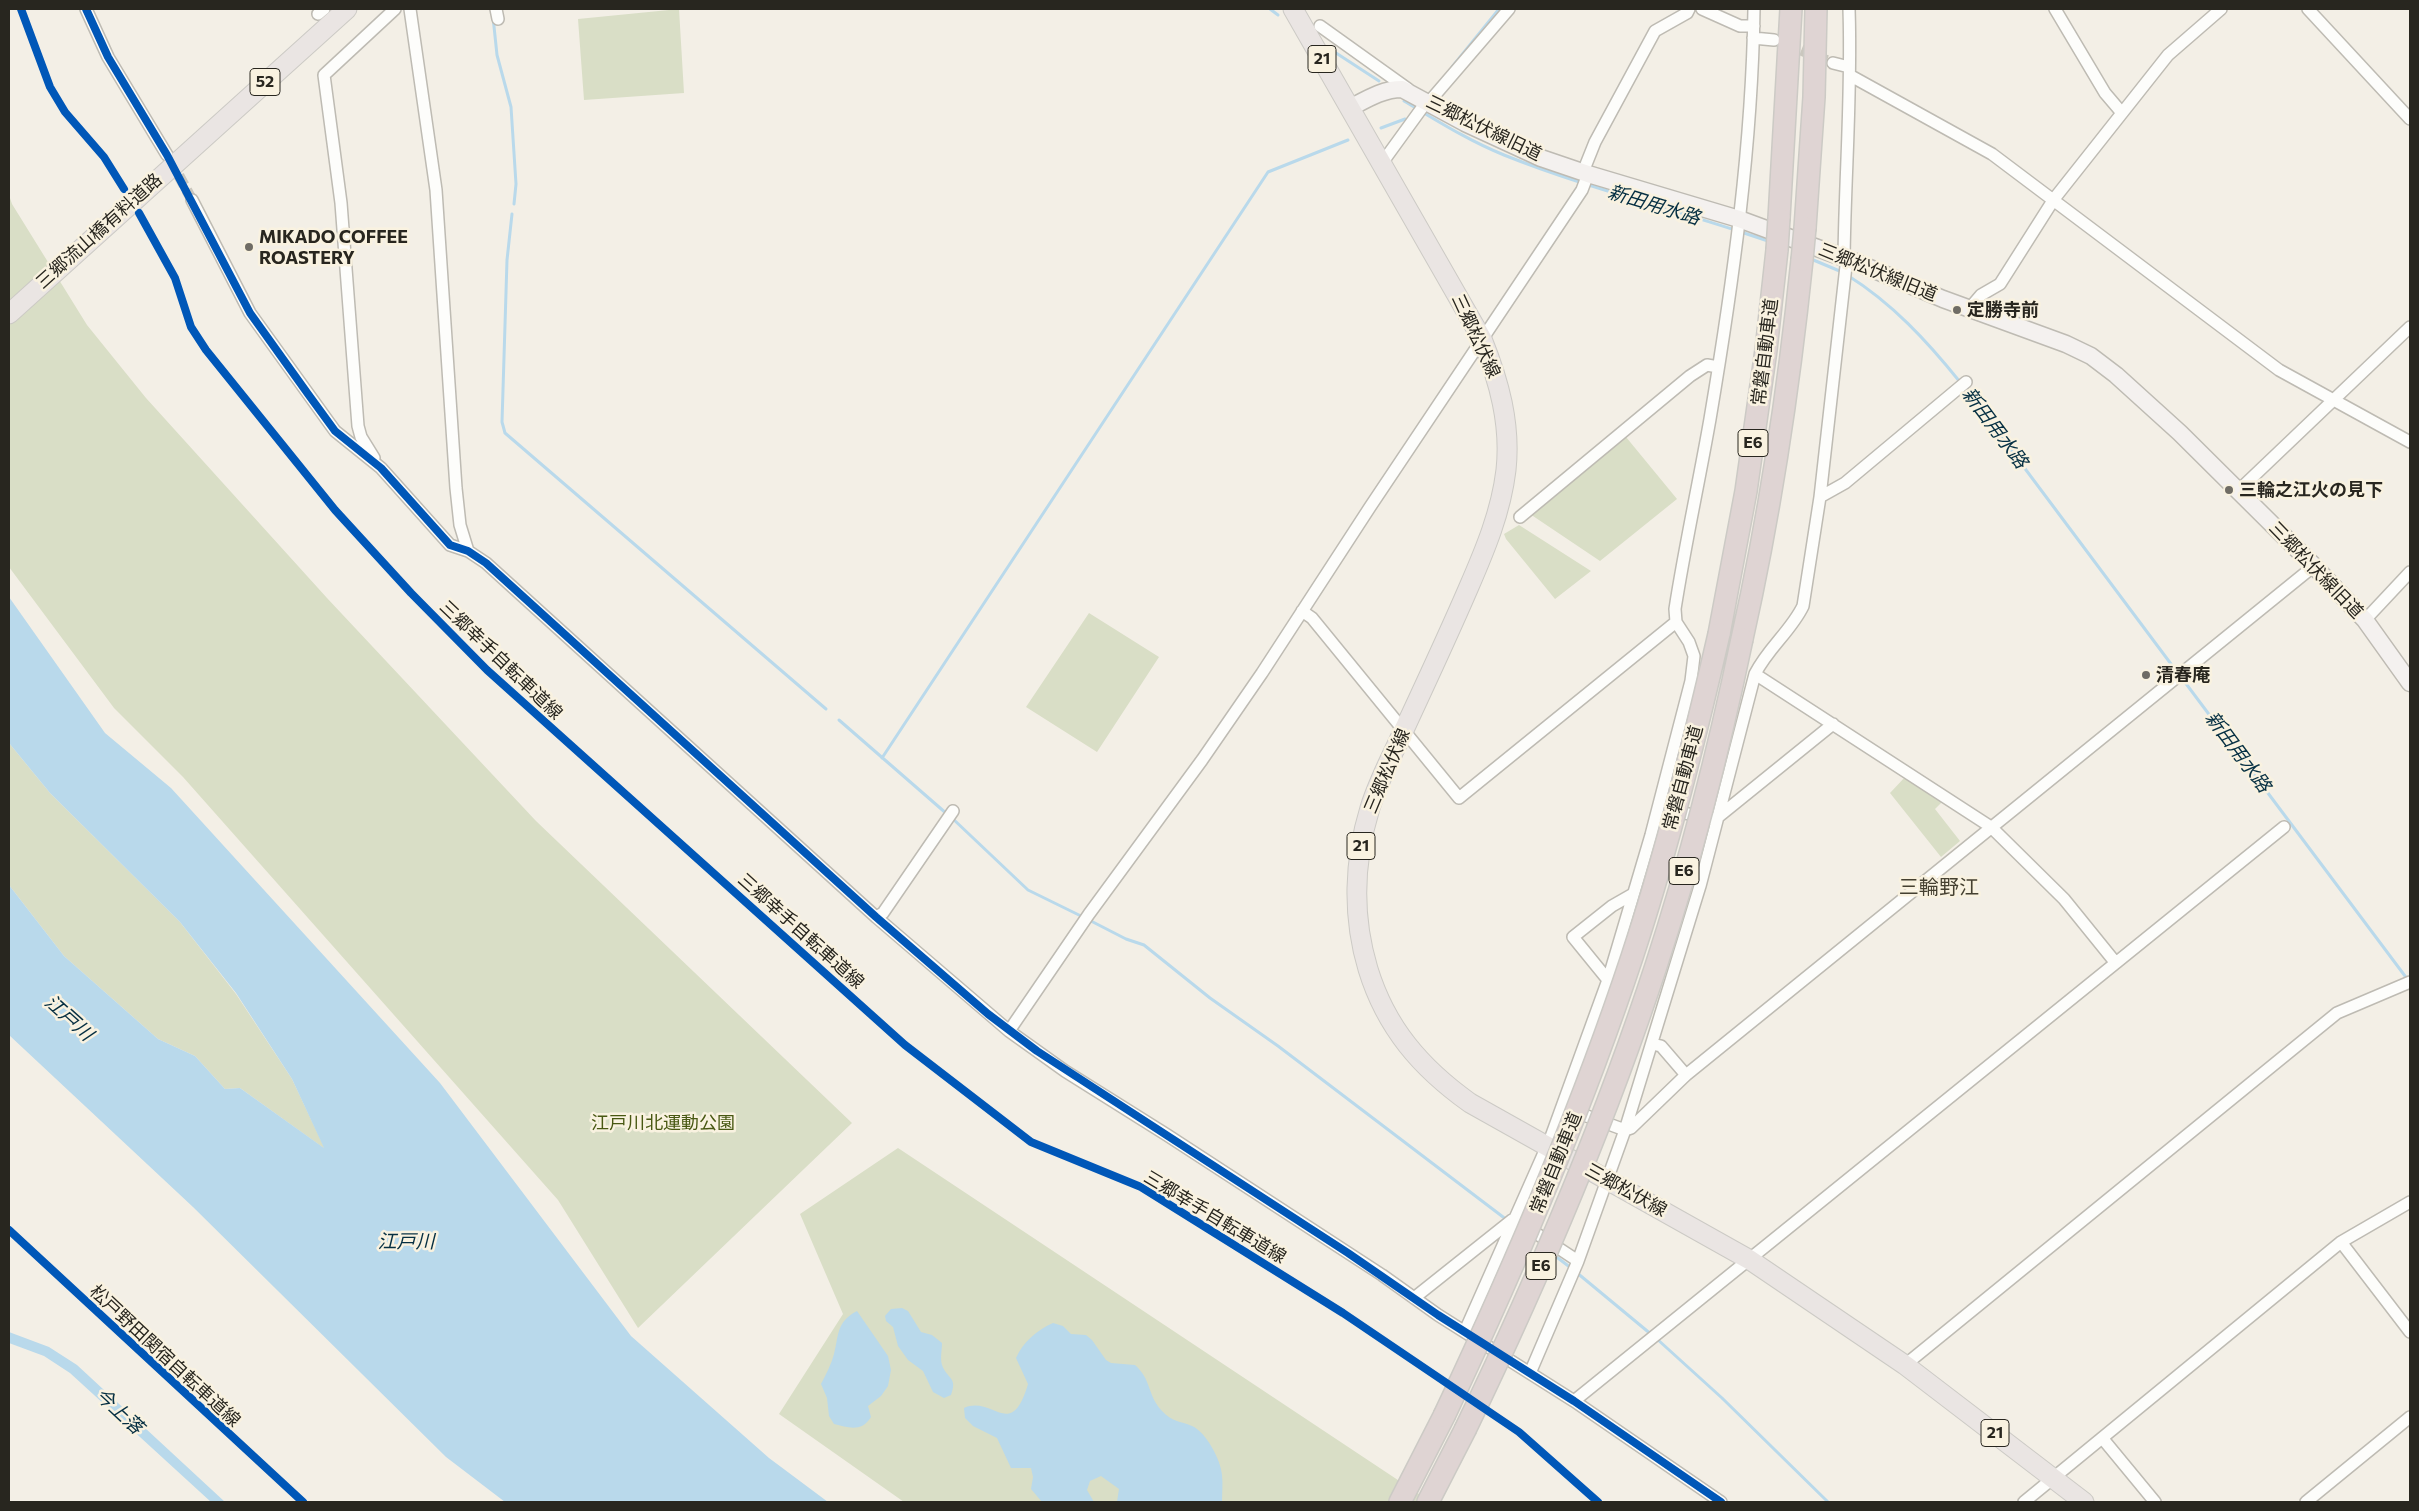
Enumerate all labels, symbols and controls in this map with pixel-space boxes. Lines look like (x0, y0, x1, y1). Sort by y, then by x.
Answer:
road number: 21 (1308, 46, 1336, 72)
road number: 52 (250, 68, 280, 95)
street label: 三郷松伏線旧道 (1423, 91, 1545, 165)
street label: 三郷流山橋有料道路 (32, 169, 166, 293)
water label: 新田用水路 (1605, 180, 1703, 230)
place label: MIKADO COFFEE ROASTERY (259, 226, 408, 268)
street label: 三郷松伏線旧道 (1816, 238, 1940, 306)
marker: MIKADO COFFEE ROASTERY (243, 241, 255, 253)
street label: 三郷松伏線 (1447, 291, 1505, 381)
street label: 常磐自動車道 (1748, 297, 1782, 407)
place label: 定勝寺前 (1967, 299, 2039, 321)
marker: 定勝寺前 (1951, 304, 1963, 316)
water label: 新田用水路 (1957, 383, 2033, 473)
road number: E6 (1738, 429, 1768, 456)
place label: 三輪之江火の見下 (2239, 479, 2383, 501)
marker: 三輪之江火の見下 (2223, 484, 2235, 496)
street label: 三郷松伏線旧道 (2264, 517, 2368, 623)
street label: 三郷幸手自転車道線 (435, 596, 567, 724)
place label: 清春庵 (2156, 664, 2210, 686)
marker: 清春庵 (2140, 669, 2152, 681)
water label: 新田用水路 (2200, 707, 2276, 797)
street label: 常磐自動車道 (1659, 723, 1707, 833)
street label: 三郷松伏線 (1359, 725, 1415, 817)
road number: 21 (1347, 832, 1375, 859)
road number: E6 (1669, 858, 1699, 884)
street label: 三郷幸手自転車道線 (734, 869, 868, 993)
district label: 三輪野江 (1899, 875, 1979, 899)
water label: 江戸川 (40, 990, 98, 1046)
street label: 常磐自動車道 (1526, 1109, 1586, 1217)
park label: 江戸川北運動公園 (591, 1112, 735, 1134)
street label: 三郷松伏線 (1581, 1159, 1671, 1221)
street label: 三郷幸手自転車道線 (1140, 1166, 1290, 1268)
water label: 江戸川 (378, 1231, 434, 1253)
road number: E6 (1526, 1252, 1556, 1280)
street label: 松戸野田関宿自転車道線 (85, 1281, 245, 1431)
water label: 今上落 (90, 1383, 148, 1439)
road number: 21 (1981, 1420, 2009, 1446)

